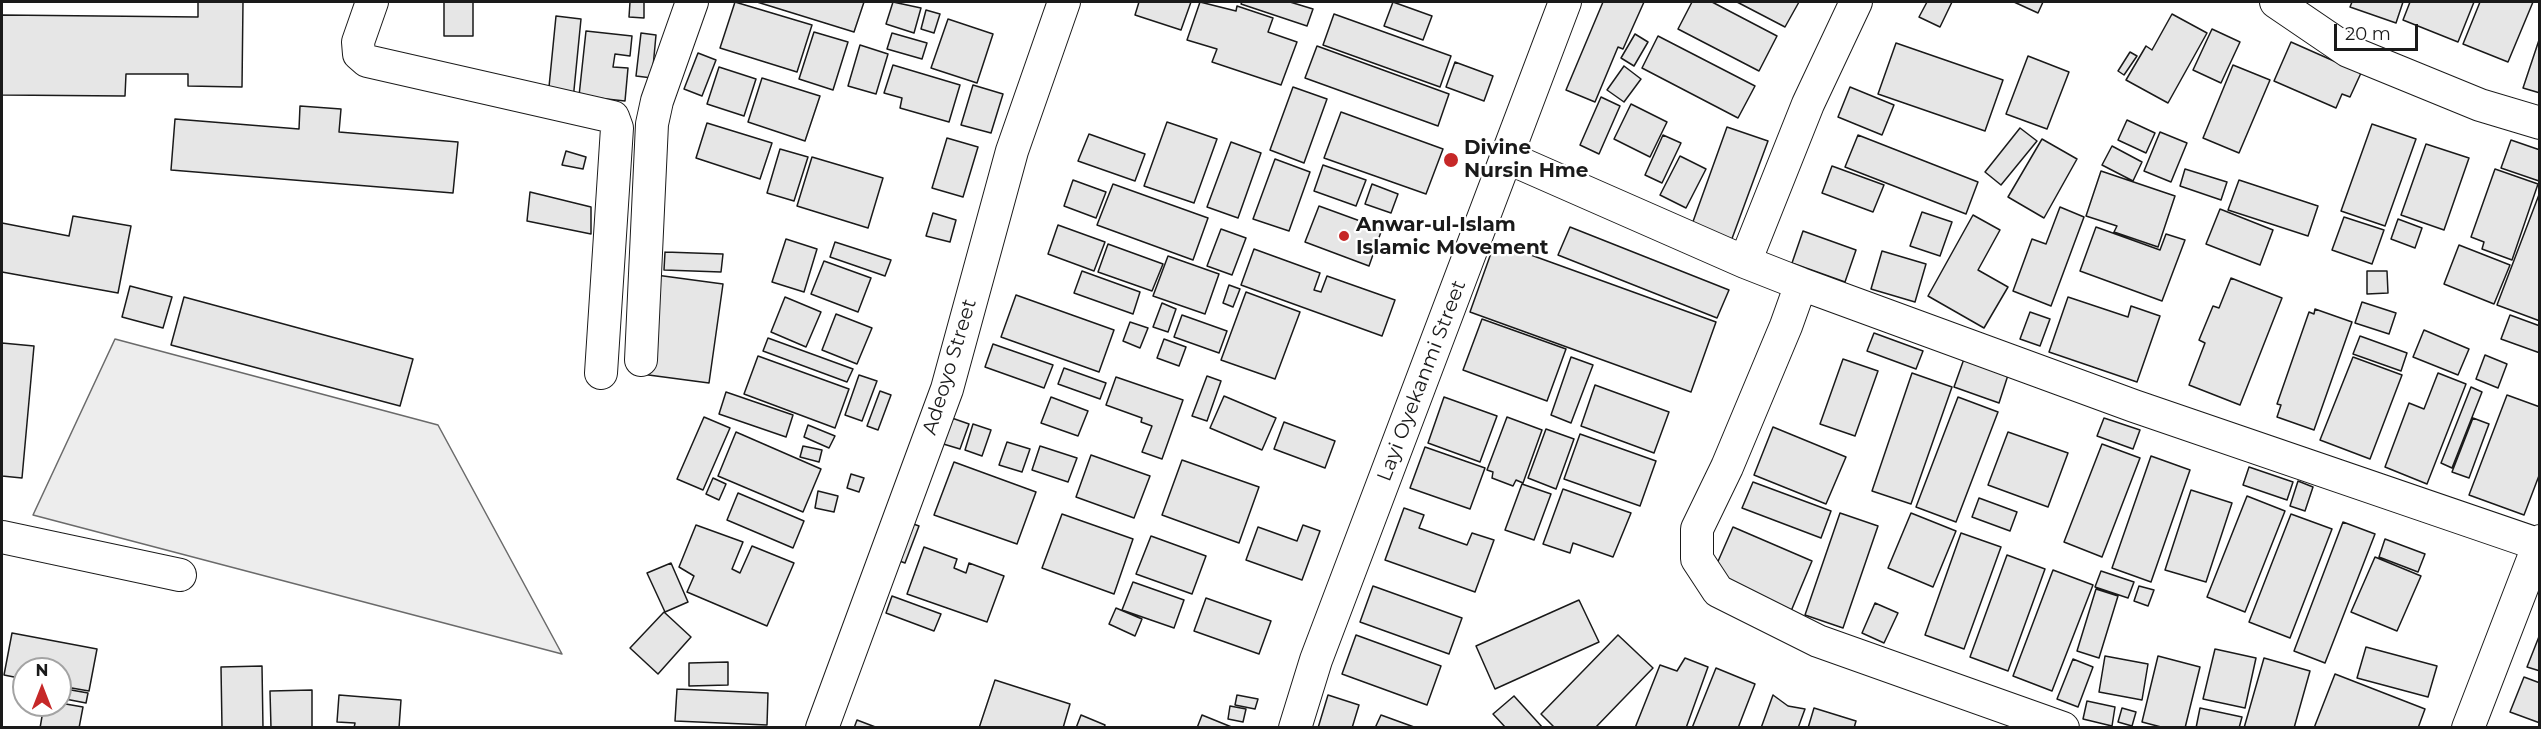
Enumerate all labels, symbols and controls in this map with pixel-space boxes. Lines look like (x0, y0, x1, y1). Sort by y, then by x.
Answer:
scale bar (2337, 12, 2421, 50)
text: 20 m (2345, 23, 2391, 45)
place label: Divine Nursin Hme (1464, 136, 1588, 183)
marker: Divine Nursin Hme (1442, 151, 1460, 169)
place label: Anwar-ul-Islam Islamic Movement (1356, 213, 1548, 260)
marker: Anwar-ul-Islam Islamic Movement (1337, 229, 1351, 243)
street label: Layi Oyekanmi Street (1373, 277, 1471, 485)
street label: Adeoyo Street (918, 296, 982, 438)
north arrow (12, 657, 72, 717)
text: N (36, 661, 48, 680)

